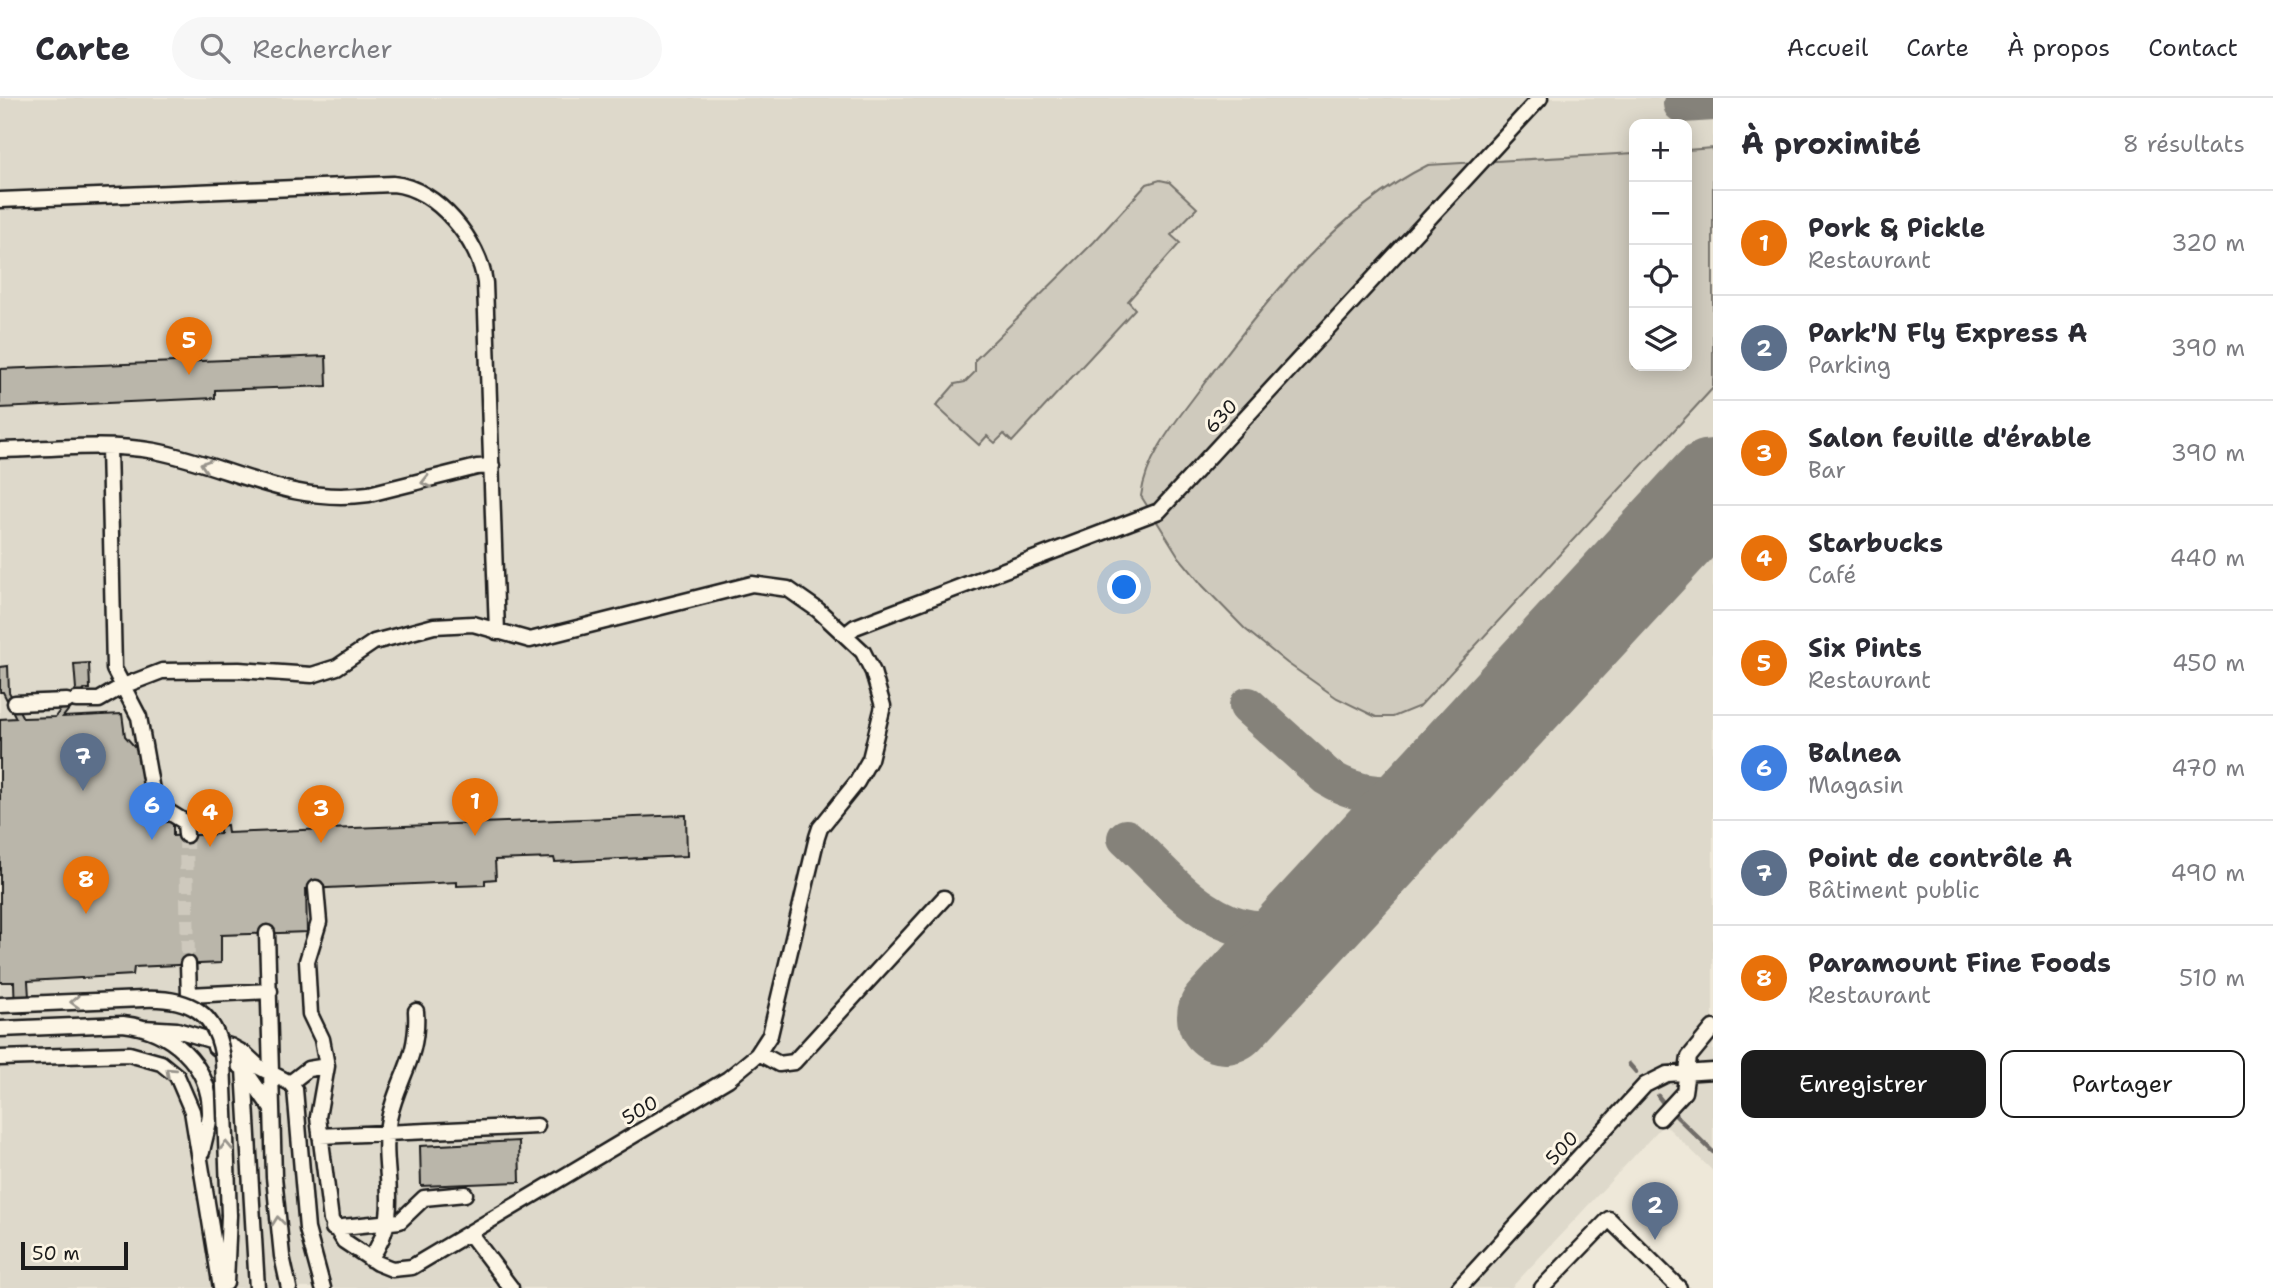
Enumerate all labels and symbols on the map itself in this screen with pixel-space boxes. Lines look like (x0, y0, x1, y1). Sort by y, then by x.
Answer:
pin: 5 (166, 317, 212, 375)
street label: 630 (1199, 393, 1243, 439)
one-way arrow (199, 459, 211, 473)
one-way arrow (420, 473, 432, 488)
your location (1107, 570, 1141, 604)
pin: 7 (60, 733, 106, 791)
pin: 1 (452, 778, 498, 836)
pin: 6 (129, 782, 175, 840)
pin: 3 (298, 785, 344, 843)
pin: 4 (187, 789, 233, 847)
pin: 8 (63, 856, 109, 914)
one-way arrow (70, 994, 81, 1009)
one-way arrow (165, 1067, 178, 1080)
street label: 500 (617, 1090, 663, 1130)
street label: 500 (1540, 1126, 1584, 1170)
one-way arrow (219, 1141, 234, 1152)
pin: 2 (1632, 1182, 1678, 1240)
one-way arrow (271, 1215, 286, 1226)
scale bar (21, 1239, 128, 1271)

